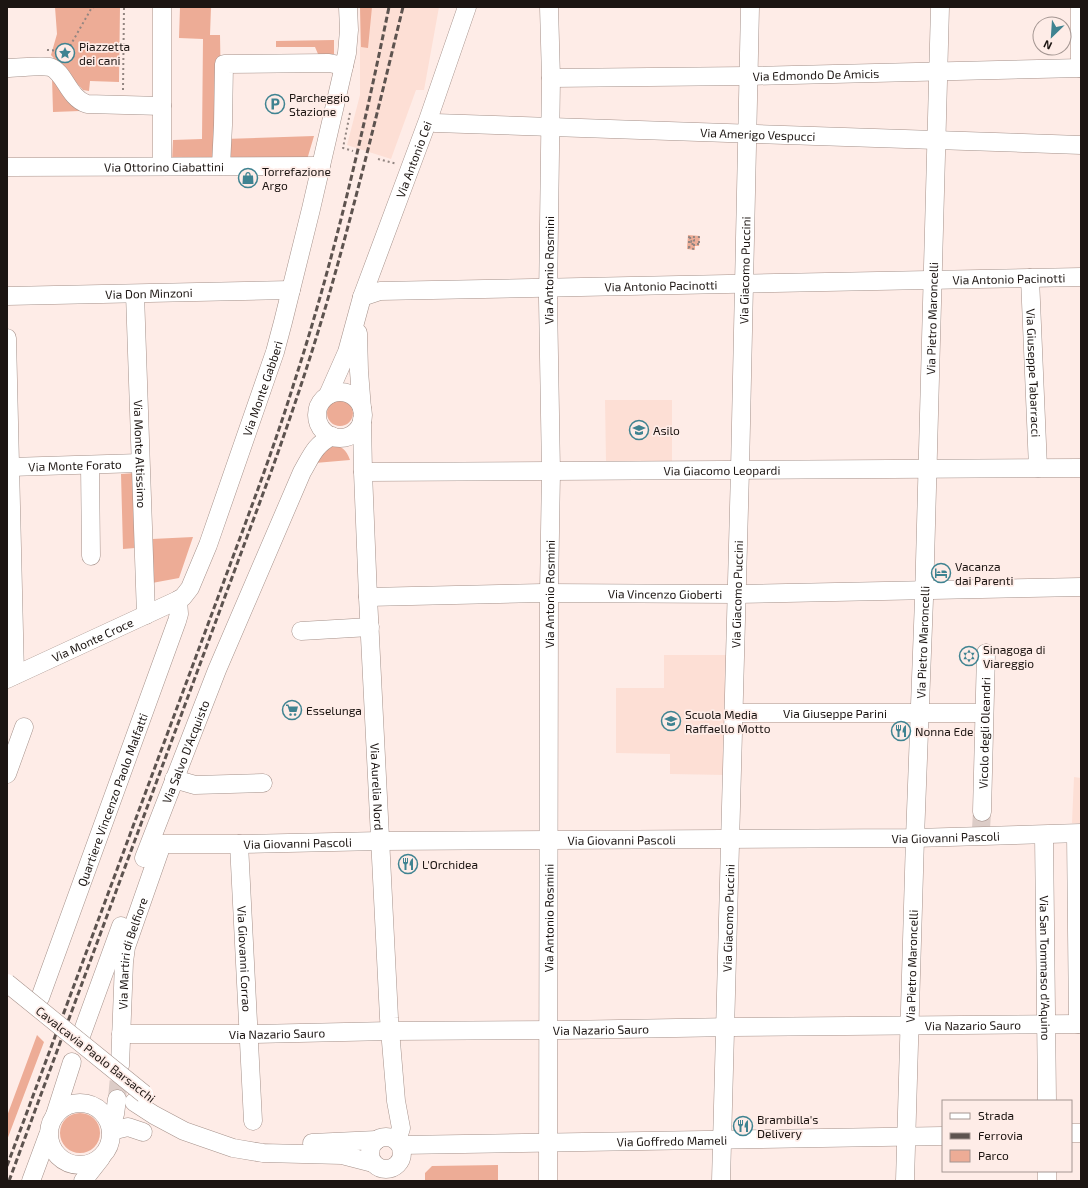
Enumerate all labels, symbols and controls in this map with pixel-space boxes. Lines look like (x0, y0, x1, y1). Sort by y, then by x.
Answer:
north arrow (1032, 16, 1072, 56)
text: N (1041, 38, 1054, 53)
place label: Piazzetta dei cani (79, 39, 130, 67)
place icon: Piazzetta dei cani (54, 42, 76, 64)
street label: Via Edmondo De Amicis (752, 66, 879, 83)
place label: Parcheggio Stazione (289, 90, 350, 118)
parking icon: Parcheggio Stazione (264, 93, 286, 115)
street label: Via Antonio Cei (393, 119, 434, 200)
street label: Via Amerigo Vespucci (700, 125, 816, 143)
street label: Via Ottorino Ciabattini (104, 159, 224, 174)
place label: Torrefazione Argo (262, 164, 331, 192)
shop icon: Torrefazione Argo (237, 167, 259, 189)
street label: Via Antonio Rosmini (541, 216, 556, 324)
street label: Via Giacomo Puccini (736, 216, 752, 324)
street label: Via Pietro Maroncelli (923, 262, 940, 375)
street label: Via Antonio Pacinotti (952, 270, 1066, 287)
street label: Via Antonio Pacinotti (604, 277, 718, 294)
street label: Via Don Minzoni (105, 285, 193, 301)
street label: Via Giuseppe Tabarracci (1024, 308, 1044, 438)
street label: Via Monte Gabberi (239, 339, 285, 438)
street label: Via Monte Altissimo (132, 399, 149, 508)
school or university icon: Asilo (628, 419, 650, 441)
place label: Asilo (653, 423, 680, 437)
street label: Via Monte Forato (28, 457, 122, 473)
street label: Via Giacomo Leopardi (663, 463, 781, 477)
street label: Via Antonio Rosmini (542, 540, 557, 648)
street label: Via Giacomo Puccini (728, 540, 745, 648)
place label: Vacanza dai Parenti (955, 559, 1013, 587)
hotel icon: Vacanza dai Parenti (930, 562, 952, 584)
street label: Via Vincenzo Gioberti (608, 586, 722, 601)
street label: Via Pietro Maroncelli (913, 586, 931, 699)
street label: Via Monte Croce (49, 615, 135, 664)
place label: Sinagoga di Viareggio (983, 642, 1046, 670)
synagogue icon: Sinagoga di Viareggio (958, 645, 980, 667)
street label: Vicolo degli Oleandri (976, 677, 992, 789)
street label: Via Salvo D'Acquisto (159, 698, 212, 805)
supermarket icon: Esselunga (281, 699, 303, 721)
place label: Esselunga (306, 703, 362, 717)
street label: Via Giuseppe Parini (783, 706, 887, 720)
place label: Scuola Media Raffaello Motto (685, 707, 771, 735)
school or university icon: Scuola Media Raffaello Motto (660, 710, 682, 732)
street label: Quartiere Vincenzo Paolo Malfatti (74, 711, 150, 889)
restaurant icon: Nonna Ede (890, 720, 912, 742)
place label: Nonna Ede (915, 724, 974, 738)
street label: Via Aurelia Nord (368, 743, 387, 831)
street label: Via Giovanni Pascoli (891, 828, 1000, 845)
street label: Via Giovanni Pascoli (567, 832, 676, 847)
street label: Via Giovanni Pascoli (243, 835, 352, 851)
restaurant icon: L'Orchidea (397, 853, 419, 875)
place label: L'Orchidea (422, 857, 478, 871)
street label: Via Antonio Rosmini (541, 864, 556, 972)
street label: Via Giacomo Puccini (720, 864, 736, 972)
street label: Via Martiri di Belfiore (115, 895, 150, 1010)
street label: Via San Tommaso d'Aquino (1038, 895, 1053, 1041)
street label: Via Giovanni Corrao (235, 906, 254, 1012)
street label: Via Pietro Maroncelli (903, 909, 920, 1023)
street label: Cavalcavia Paolo Barsacchi (34, 1003, 158, 1105)
street label: Via Nazario Sauro (925, 1018, 1021, 1032)
street label: Via Nazario Sauro (553, 1021, 649, 1037)
street label: Via Nazario Sauro (229, 1025, 325, 1041)
legend (942, 1100, 1072, 1172)
text: Strada (978, 1108, 1014, 1122)
place label: Brambilla's Delivery (757, 1112, 818, 1140)
restaurant icon: Brambilla's Delivery (732, 1115, 754, 1137)
text: Ferrovia (978, 1128, 1023, 1142)
street label: Via Goffredo Mameli (617, 1133, 727, 1148)
text: Parco (978, 1148, 1009, 1162)

